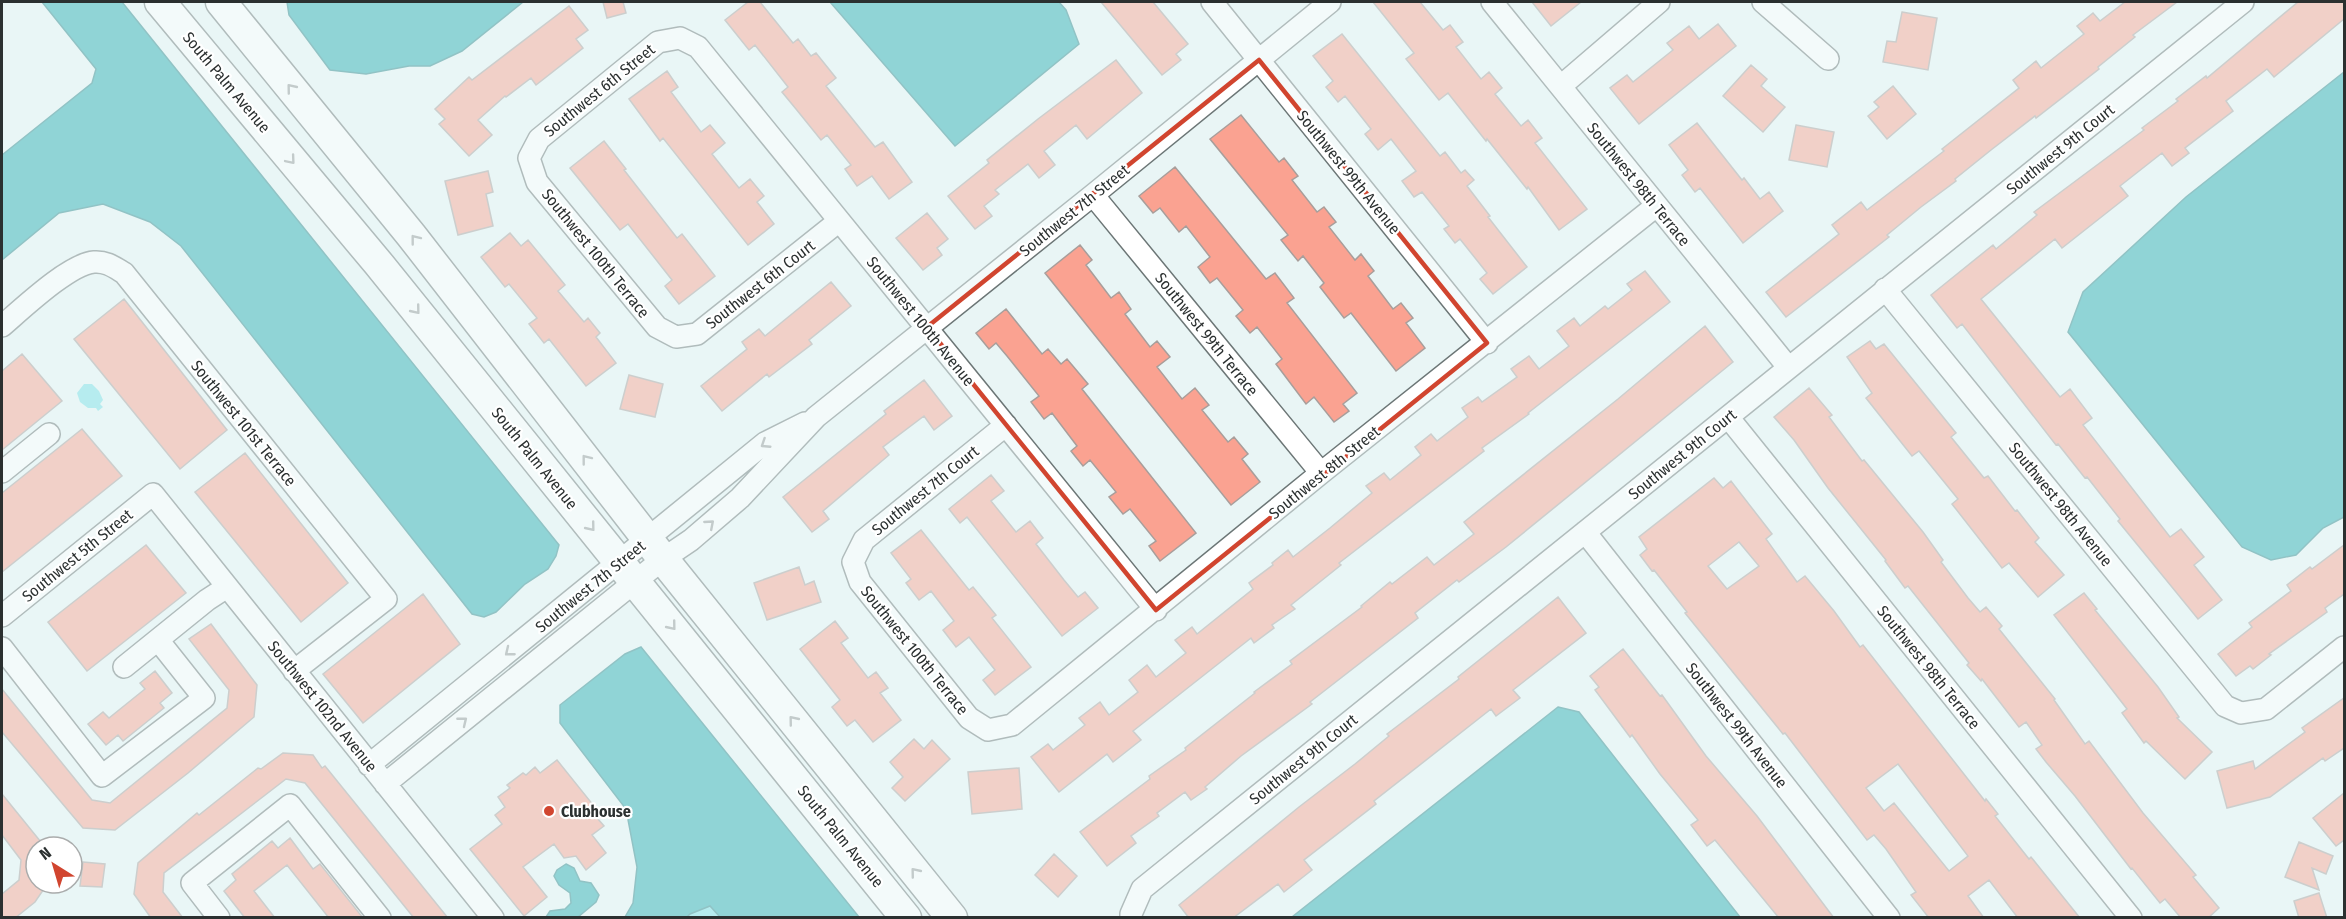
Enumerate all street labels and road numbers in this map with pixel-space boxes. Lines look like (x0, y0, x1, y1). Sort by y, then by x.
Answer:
street label: South Palm Avenue (179, 28, 274, 137)
street label: Southwest 6th Street (540, 39, 659, 141)
street label: Southwest 9th Court (2003, 100, 2119, 199)
street label: Southwest 99th Avenue (1293, 107, 1404, 238)
street label: Southwest 98th Terrace (1583, 119, 1694, 250)
street label: Southwest 7th Street (1016, 160, 1134, 261)
street label: Southwest 100th Terrace (538, 185, 653, 322)
street label: Southwest 6th Court (702, 235, 819, 333)
street label: Southwest 100th Avenue (863, 253, 979, 390)
street label: Southwest 99th Terrace (1151, 269, 1262, 400)
street label: Southwest 101st Terrace (187, 357, 300, 490)
street label: South Palm Avenue (488, 403, 582, 513)
street label: Southwest 9th Court (1625, 405, 1741, 504)
street label: Southwest 8th Street (1265, 421, 1384, 523)
street label: Southwest 98th Avenue (2005, 439, 2116, 570)
street label: Southwest 7th Court (868, 441, 983, 539)
street label: Southwest 5th Street (18, 505, 137, 606)
street label: Southwest 7th Street (532, 536, 650, 637)
street label: Southwest 100th Terrace (857, 582, 972, 719)
street label: Southwest 98th Terrace (1873, 602, 1984, 733)
street label: Southwest 102nd Avenue (264, 637, 381, 776)
street label: Southwest 99th Avenue (1682, 659, 1791, 792)
street label: Southwest 9th Court (1246, 710, 1362, 809)
street label: South Palm Avenue (794, 781, 888, 891)

